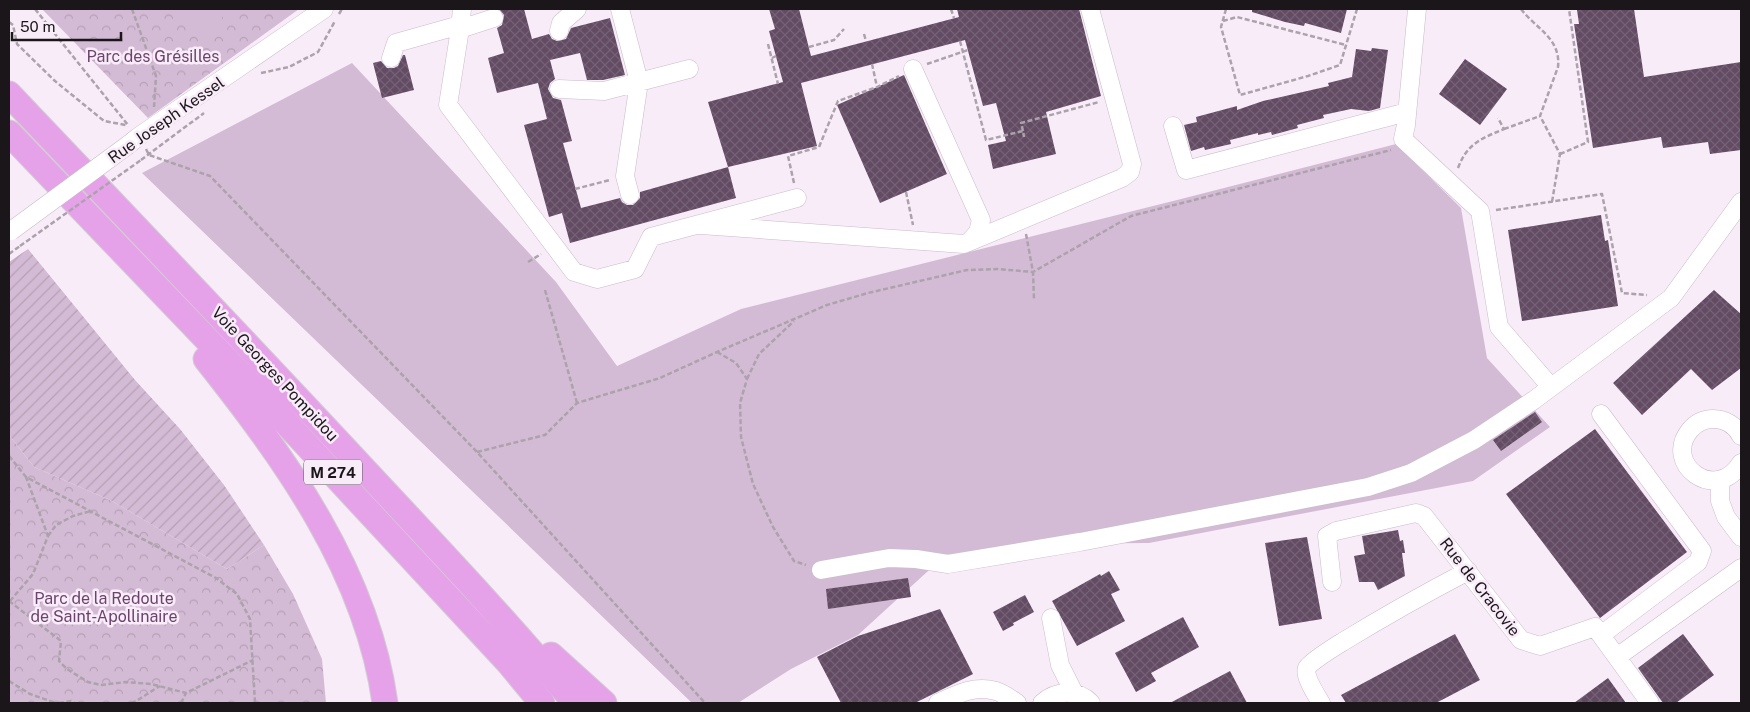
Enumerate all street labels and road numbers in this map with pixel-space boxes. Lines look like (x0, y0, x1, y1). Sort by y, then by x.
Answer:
street label: Rue Joseph Kessel (104, 73, 228, 167)
street label: Voie Georges Pompidou (208, 303, 342, 445)
road number: M 274 (304, 460, 362, 484)
street label: Rue de Cracovie (1436, 534, 1524, 640)

